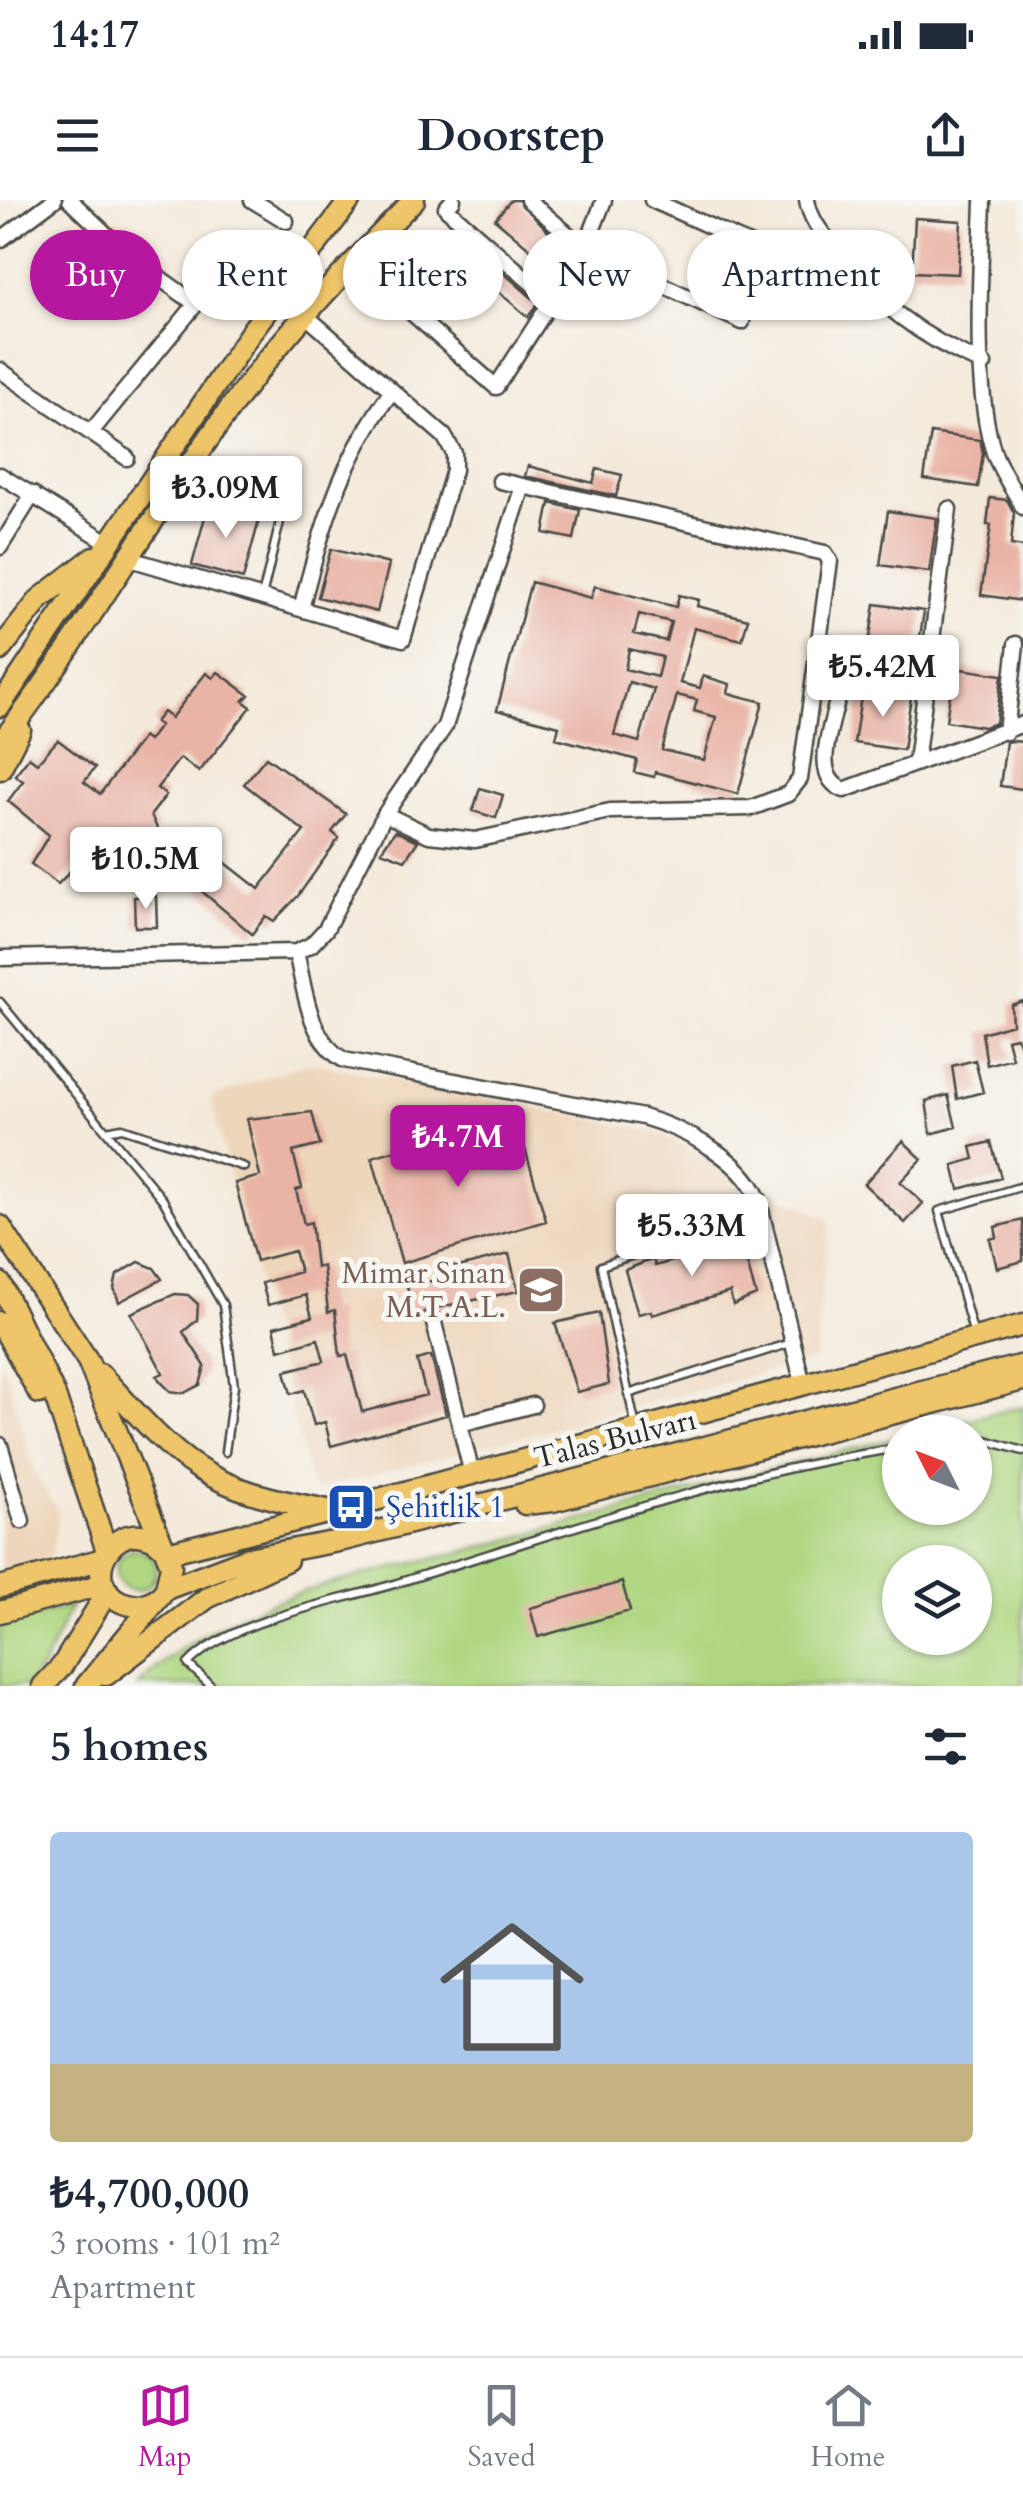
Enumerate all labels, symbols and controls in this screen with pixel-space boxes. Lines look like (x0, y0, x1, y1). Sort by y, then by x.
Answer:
text: 14:17 (50, 9, 139, 61)
text: Doorstep (417, 105, 606, 166)
icon: menu (50, 108, 105, 163)
icon: share (918, 108, 973, 163)
chip: Buy (30, 230, 162, 320)
chip: Rent (182, 230, 323, 320)
chip: Filters (343, 230, 503, 320)
chip: New (523, 230, 667, 320)
chip: Apartment (687, 230, 915, 320)
pin: ₺3.09M (145, 456, 307, 541)
text: ₺3.09M (172, 466, 280, 510)
pin: ₺5.42M (802, 635, 964, 720)
text: ₺5.42M (829, 645, 937, 689)
pin: ₺10.5M (65, 827, 227, 912)
text: ₺10.5M (92, 837, 200, 881)
pin: ₺4.7M (388, 1105, 528, 1190)
text: ₺4.7M (412, 1115, 504, 1159)
pin: ₺5.33M (611, 1194, 773, 1279)
text: ₺5.33M (638, 1204, 746, 1248)
place label: Mimar Sinan M.T.A.L. (341, 1253, 506, 1328)
school or university icon: Mimar Sinan M.T.A.L. (515, 1264, 567, 1316)
street label: Talas Bulvarı (530, 1399, 700, 1479)
north arrow (882, 1415, 992, 1525)
map controls (882, 1415, 992, 1655)
bus stop icon: Şehitlik 1 (325, 1481, 377, 1533)
place label: Şehitlik 1 (386, 1487, 505, 1528)
button: layers (882, 1545, 992, 1655)
text: 5 homes (50, 1718, 208, 1775)
icon: filters (918, 1719, 973, 1774)
icon: home (422, 1897, 602, 2077)
text: ₺4,700,000 (50, 2165, 249, 2222)
text: 3 rooms · 101 m² (50, 2222, 280, 2266)
text: Apartment (50, 2266, 195, 2310)
tab: Map (138, 2378, 193, 2476)
tab: Saved (468, 2378, 535, 2476)
tab: Home (811, 2378, 885, 2476)

